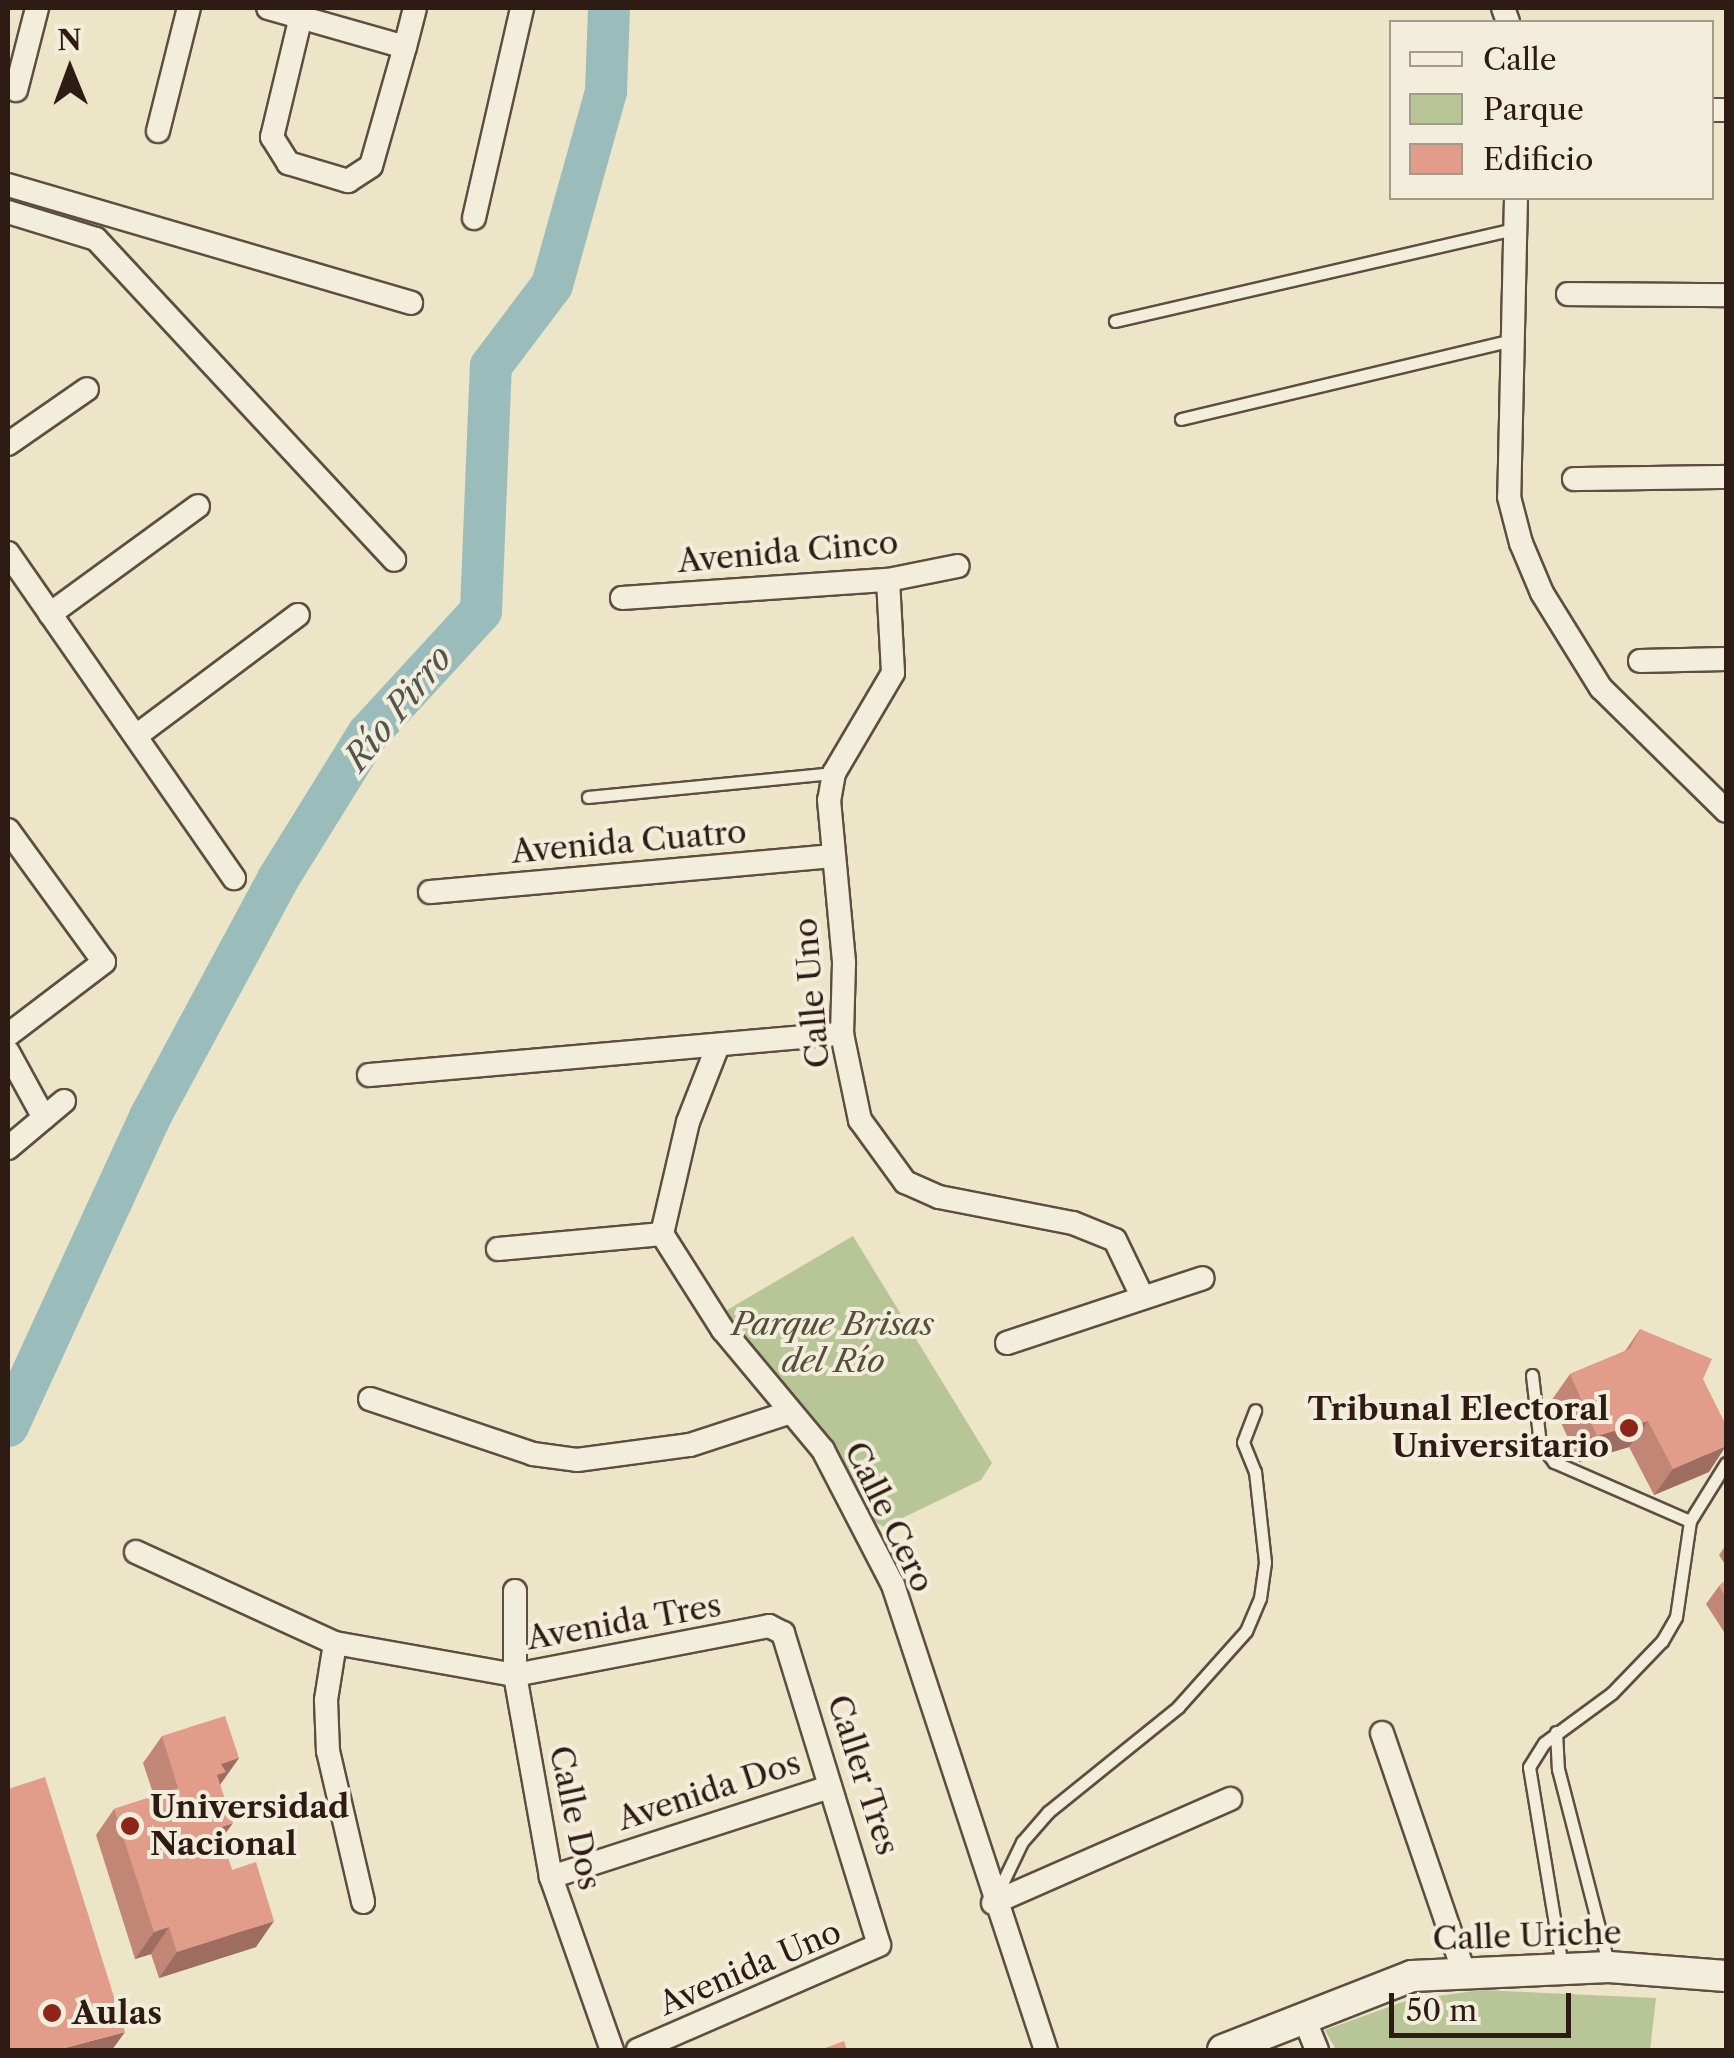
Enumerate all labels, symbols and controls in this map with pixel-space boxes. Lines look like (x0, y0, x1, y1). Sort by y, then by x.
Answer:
north arrow (20, 20, 120, 120)
legend (1389, 20, 1714, 200)
text: N (57, 23, 82, 57)
text: Calle (1483, 41, 1557, 78)
text: Parque (1483, 91, 1584, 128)
text: Edificio (1483, 141, 1593, 178)
street label: Avenida Cinco (676, 523, 900, 581)
water label: Río Pirro (335, 637, 461, 779)
street label: Avenida Cuatro (510, 813, 748, 871)
street label: Calle Uno (786, 916, 838, 1070)
park label: Parque Brisas del Río (732, 1306, 934, 1381)
place label: Tribunal Electoral Universitario (1308, 1391, 1609, 1466)
marker: Tribunal Electoral Universitario (1618, 1417, 1640, 1439)
street label: Calle Cero (836, 1436, 942, 1598)
street label: Avenida Tres (523, 1586, 725, 1658)
street label: Caller Tres (819, 1689, 907, 1861)
street label: Calle Dos (541, 1742, 609, 1894)
street label: Avenida Dos (613, 1743, 805, 1839)
place label: Universidad Nacional (150, 1789, 349, 1864)
marker: Universidad Nacional (119, 1815, 141, 1837)
street label: Avenida Uno (653, 1912, 847, 2024)
street label: Calle Uriche (1432, 1914, 1622, 1958)
scale bar (1394, 1973, 1576, 2035)
text: 50 m (1406, 1992, 1477, 2029)
place label: Aulas (72, 1994, 162, 2032)
marker: Aulas (41, 2002, 63, 2024)

